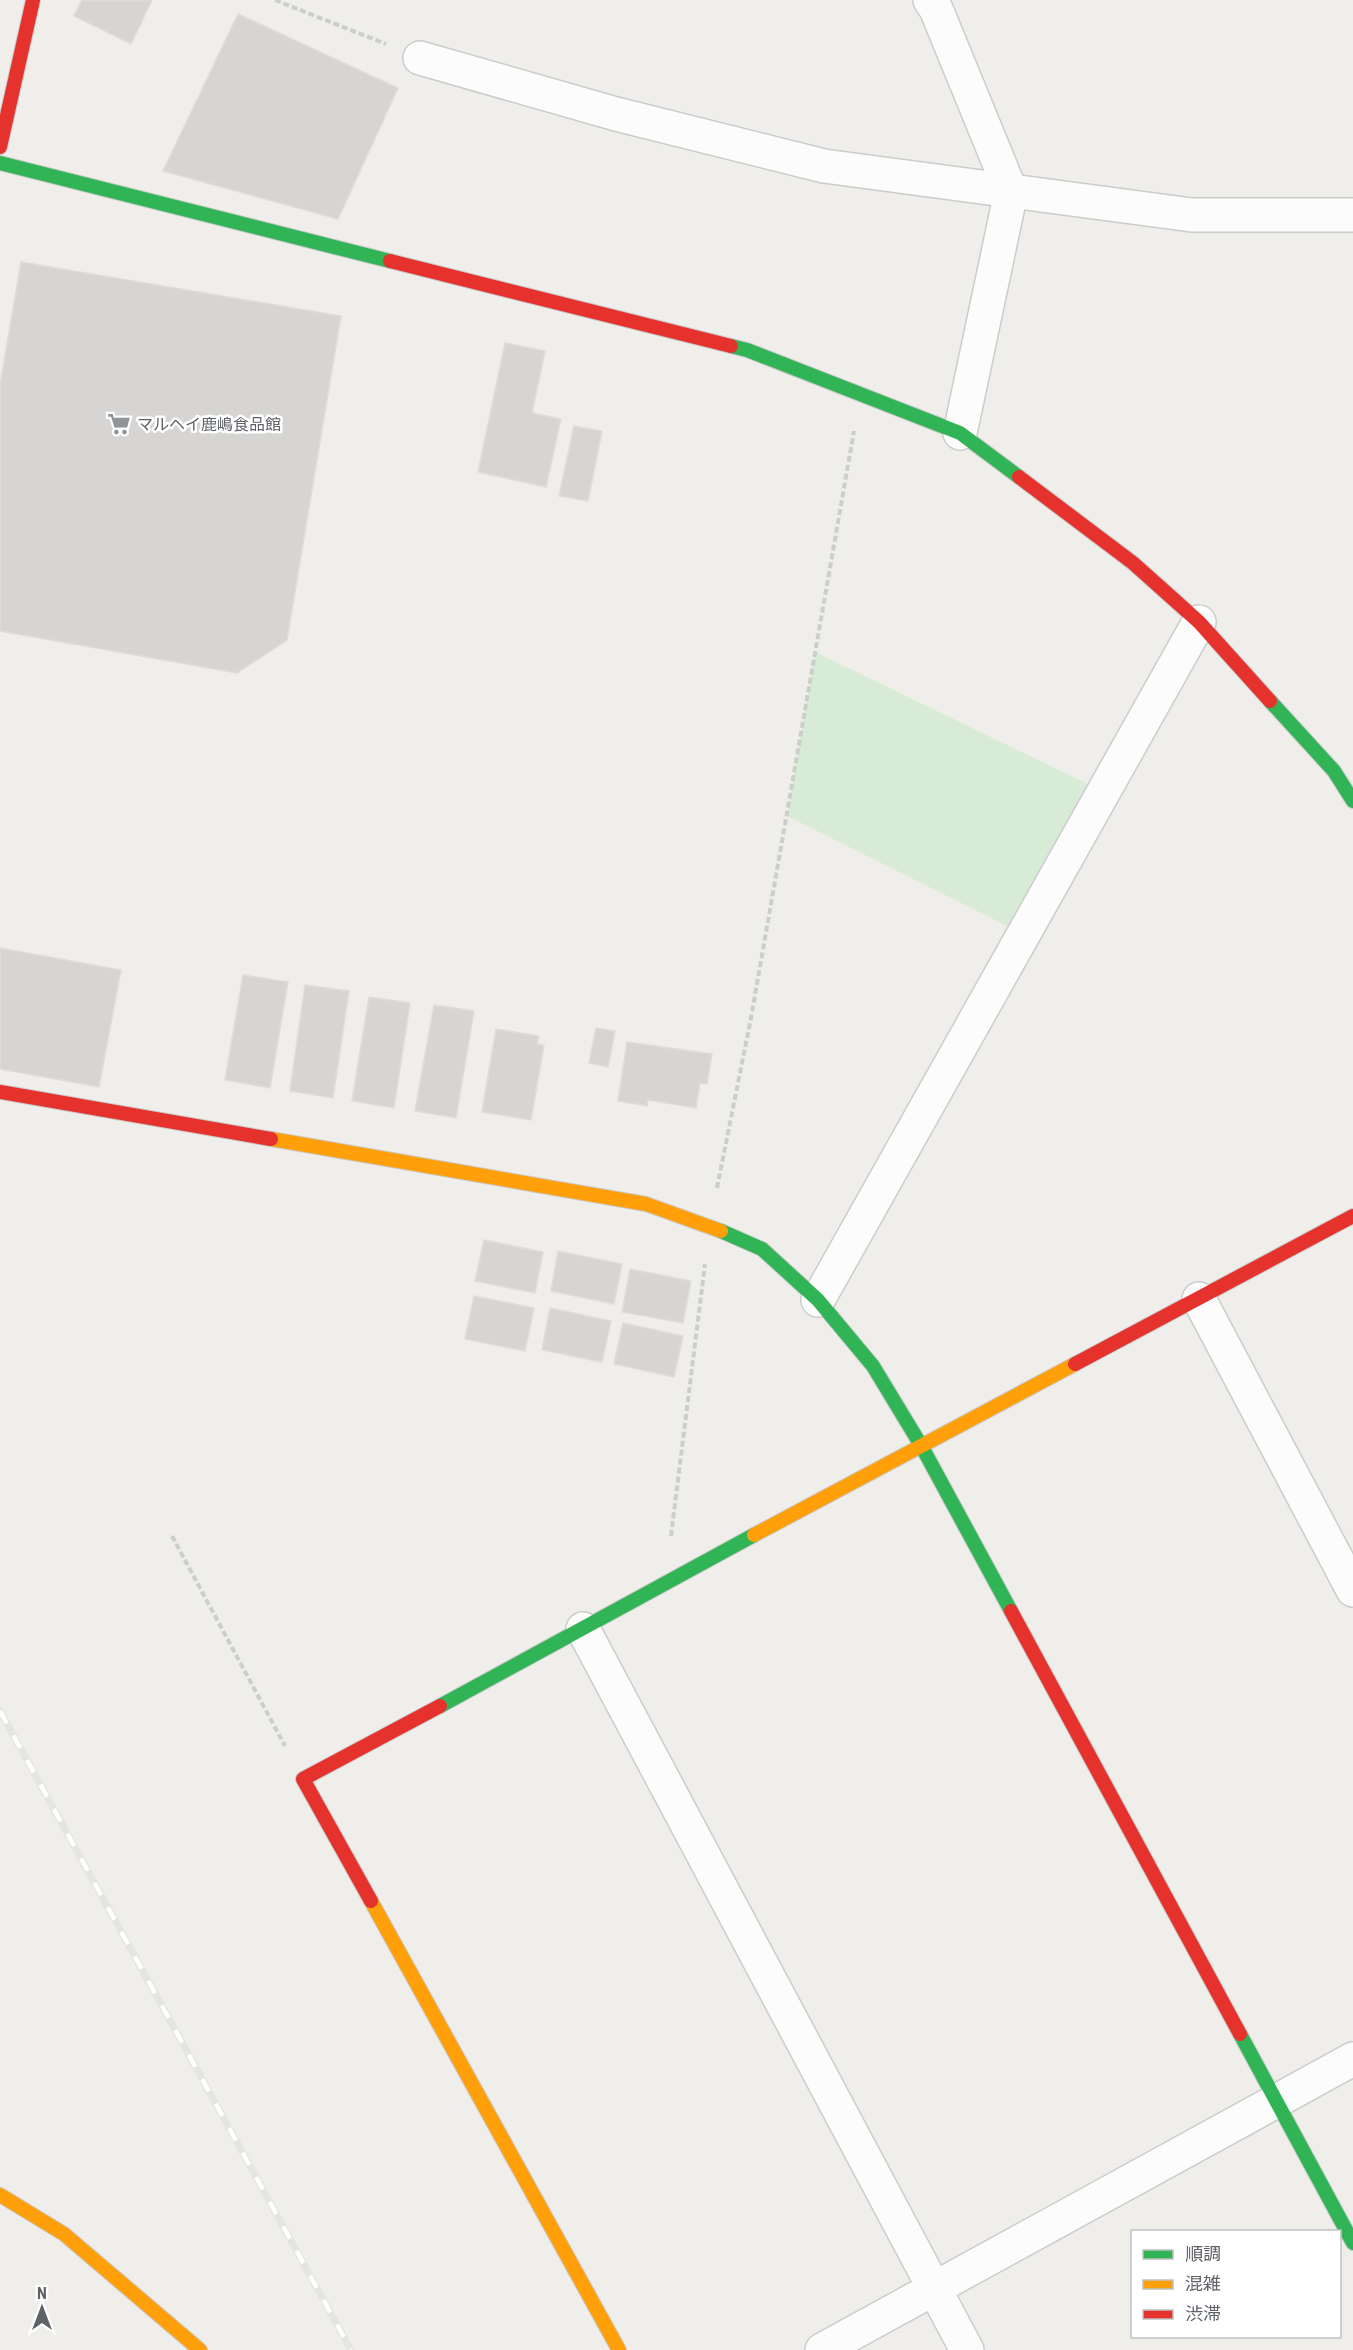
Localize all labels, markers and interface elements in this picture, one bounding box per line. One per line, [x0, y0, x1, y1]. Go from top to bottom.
supermarket icon: マルヘイ鹿嶋食品館 [106, 411, 132, 437]
place label: マルヘイ鹿嶋食品館 [137, 415, 281, 434]
legend [1131, 2230, 1341, 2338]
text: 順調 [1185, 2243, 1221, 2264]
text: 混雑 [1185, 2273, 1221, 2294]
north arrow [12, 2278, 72, 2338]
text: N [37, 2284, 47, 2303]
text: 渋滞 [1185, 2303, 1221, 2324]

